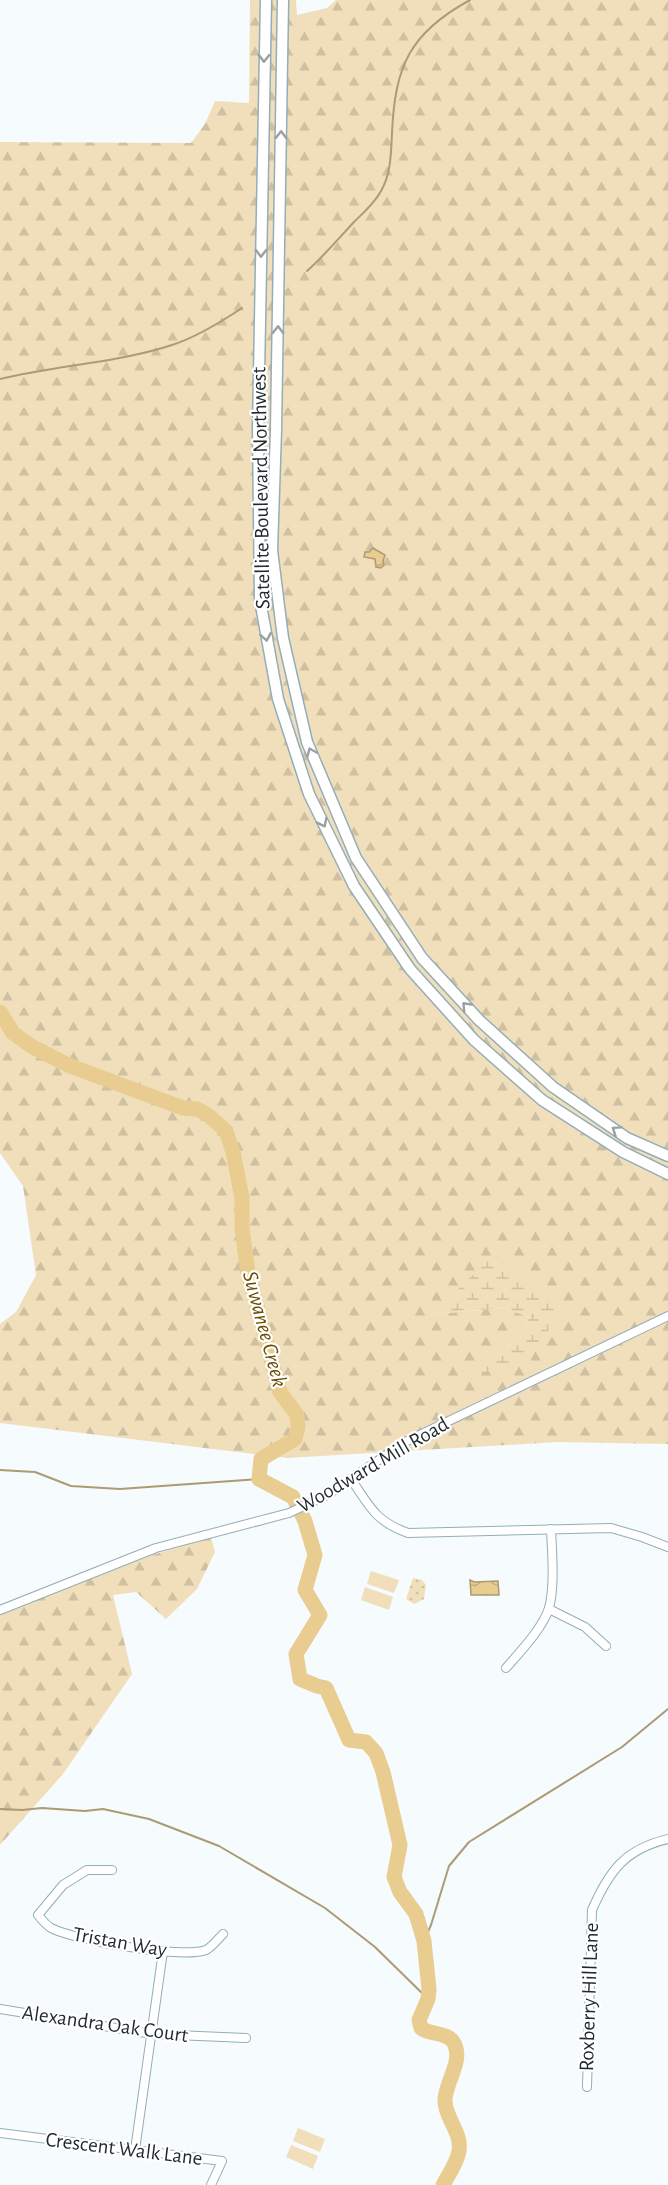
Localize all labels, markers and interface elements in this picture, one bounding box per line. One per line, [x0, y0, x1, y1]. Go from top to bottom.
one-way arrow [258, 54, 271, 63]
one-way arrow [274, 130, 287, 139]
one-way arrow [255, 249, 267, 258]
one-way arrow [271, 325, 284, 334]
street label: Satellite Boulevard Northwest [248, 366, 274, 609]
one-way arrow [259, 631, 272, 641]
one-way arrow [306, 747, 318, 758]
one-way arrow [315, 816, 327, 827]
one-way arrow [462, 1002, 473, 1013]
one-way arrow [611, 1126, 622, 1137]
water label: Suwanee Creek [239, 1269, 291, 1389]
street label: Woodward Mill Road [294, 1413, 452, 1517]
street label: Roxberry Hill Lane [576, 1922, 602, 2072]
street label: Tristan Way [71, 1923, 169, 1961]
street label: Alexandra Oak Court [21, 2002, 190, 2046]
street label: Crescent Walk Lane [44, 2129, 204, 2169]

